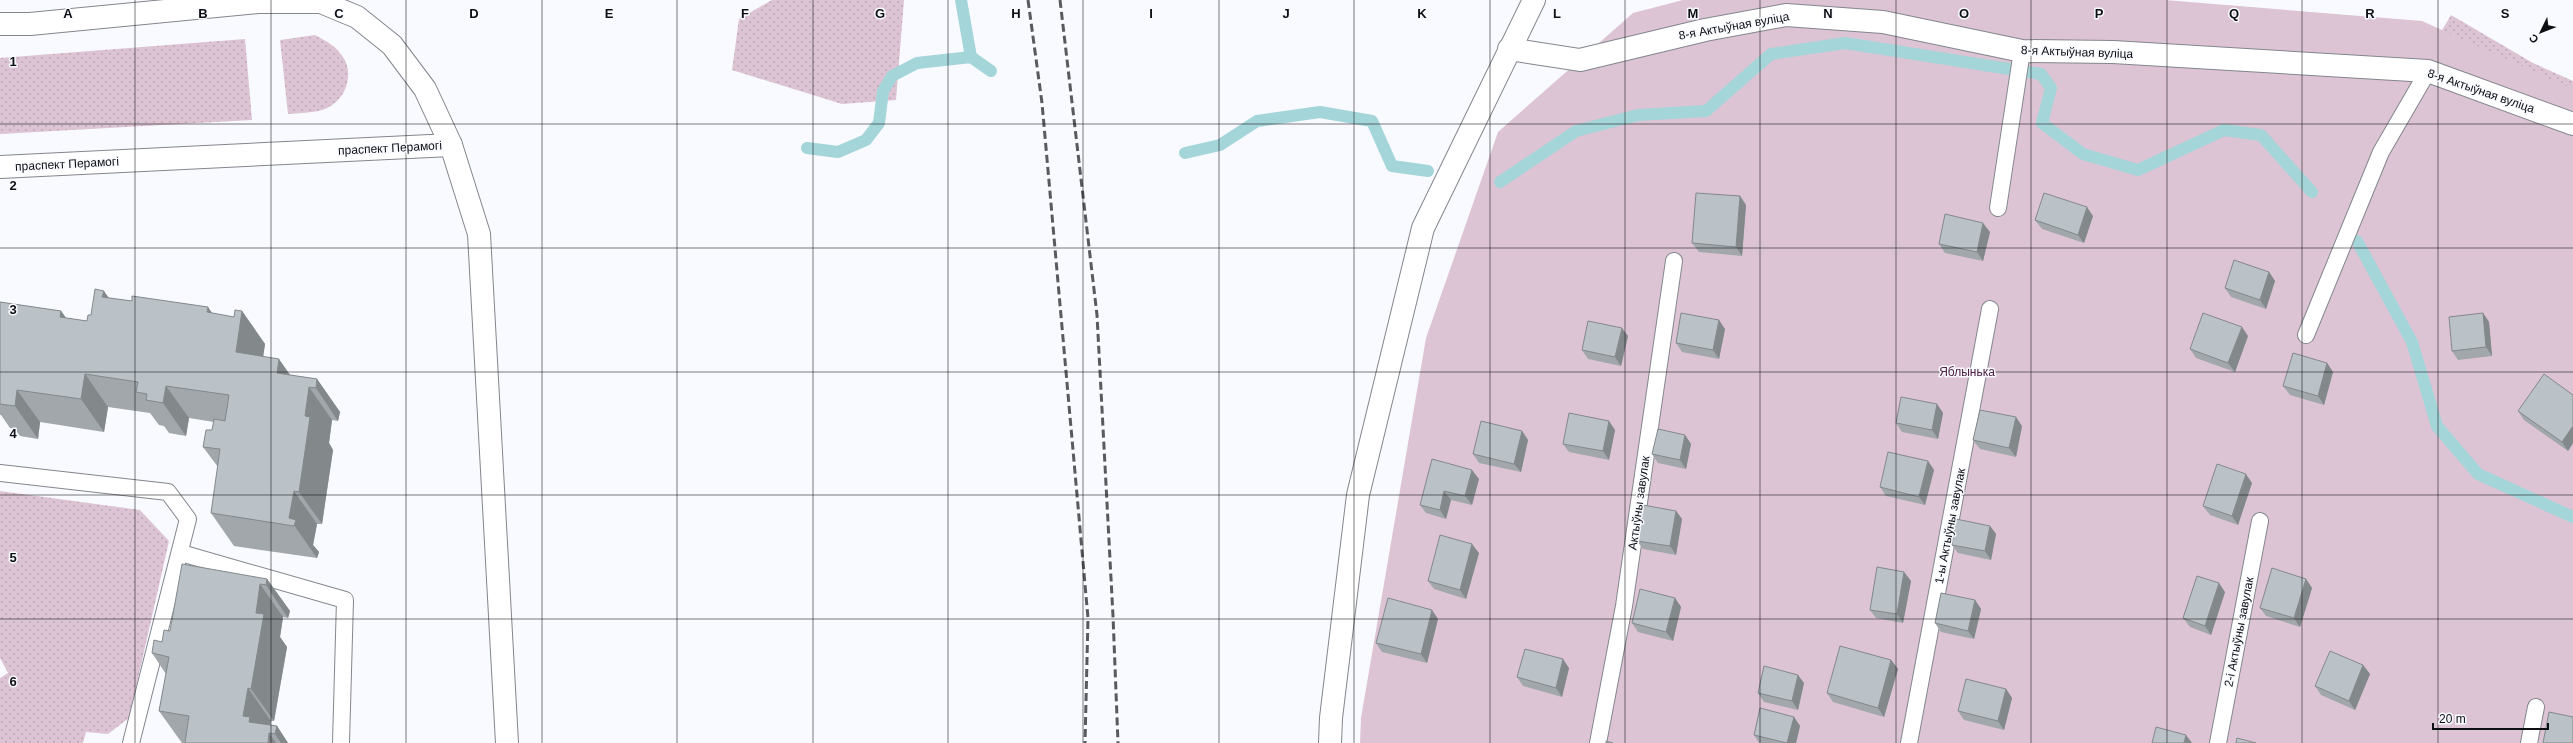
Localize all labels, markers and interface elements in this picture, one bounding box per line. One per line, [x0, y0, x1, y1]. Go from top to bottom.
text: A [63, 6, 73, 21]
text: B [198, 6, 208, 21]
text: C [334, 6, 344, 21]
text: D [469, 6, 479, 21]
text: E [605, 6, 614, 21]
text: F [741, 6, 749, 21]
text: G [875, 6, 885, 21]
text: H [1011, 6, 1021, 21]
text: I [1149, 6, 1153, 21]
text: J [1282, 6, 1290, 21]
text: K [1417, 6, 1427, 21]
text: L [1553, 6, 1561, 21]
text: M [1688, 6, 1698, 21]
text: N [1823, 6, 1833, 21]
text: O [1959, 6, 1969, 21]
text: P [2095, 6, 2104, 21]
text: Q [2229, 6, 2239, 21]
text: R [2365, 6, 2375, 21]
text: S [2501, 6, 2510, 21]
street label: 8-я Актыўная вуліца [1678, 9, 1791, 43]
north arrow [2521, 12, 2561, 52]
text: С [2527, 32, 2541, 46]
street label: 8-я Актыўная вуліца [2021, 43, 2134, 61]
text: 1 [9, 54, 17, 69]
street label: 8-я Актыўная вуліца [2426, 66, 2537, 116]
street label: праспект Перамогі [338, 138, 442, 158]
street label: праспект Перамогі [15, 154, 119, 174]
text: 2 [9, 178, 17, 193]
text: 3 [9, 302, 17, 317]
park label: Яблынька [1939, 365, 1995, 379]
text: 4 [9, 426, 17, 441]
street label: Актыўны завулак [1625, 454, 1653, 551]
street label: 1-ы Актыўны завулак [1932, 466, 1968, 585]
text: 5 [9, 550, 17, 565]
street label: 2-і Актыўны завулак [2221, 575, 2257, 688]
text: 6 [9, 674, 17, 689]
scale bar [2433, 705, 2548, 731]
text: 20 m [2439, 712, 2466, 726]

